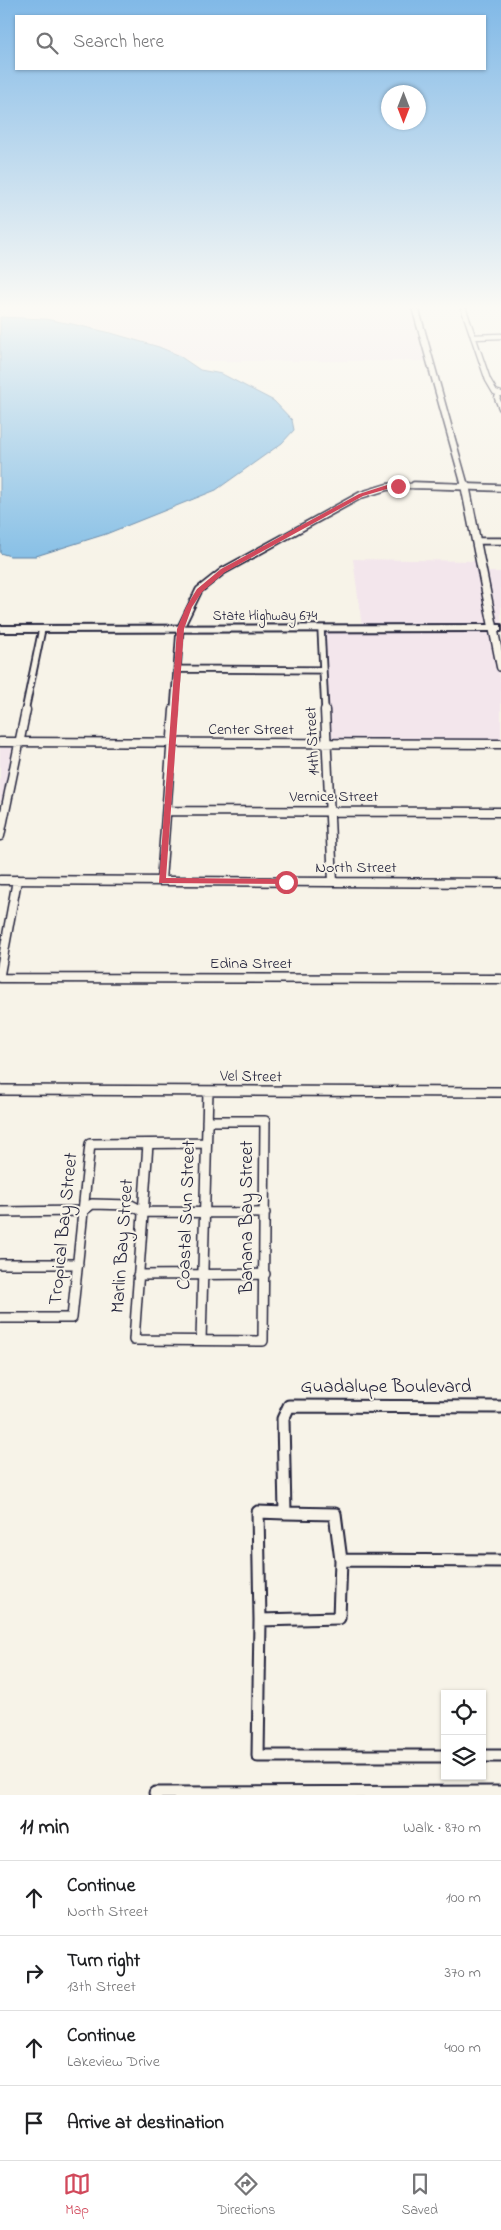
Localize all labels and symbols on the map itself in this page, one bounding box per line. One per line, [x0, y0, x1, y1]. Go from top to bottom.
north arrow [381, 85, 426, 130]
route end [387, 475, 410, 498]
street label: State Highway 674 [213, 606, 317, 628]
street label: 14th Street [299, 705, 327, 776]
street label: Center Street [208, 718, 294, 742]
street label: Vernice Street [288, 785, 379, 809]
street label: North Street [315, 856, 397, 880]
route start [275, 871, 298, 894]
street label: Edina Street [210, 952, 293, 976]
street label: Vel Street [219, 1064, 283, 1090]
street label: Coastal Sun Street [171, 1139, 203, 1290]
street label: Banana Bay Street [234, 1140, 262, 1295]
street label: Tropical Bay Street [43, 1151, 86, 1307]
street label: Marlin Bay Street [105, 1177, 142, 1314]
street label: Guadalupe Boulevard [301, 1374, 472, 1401]

